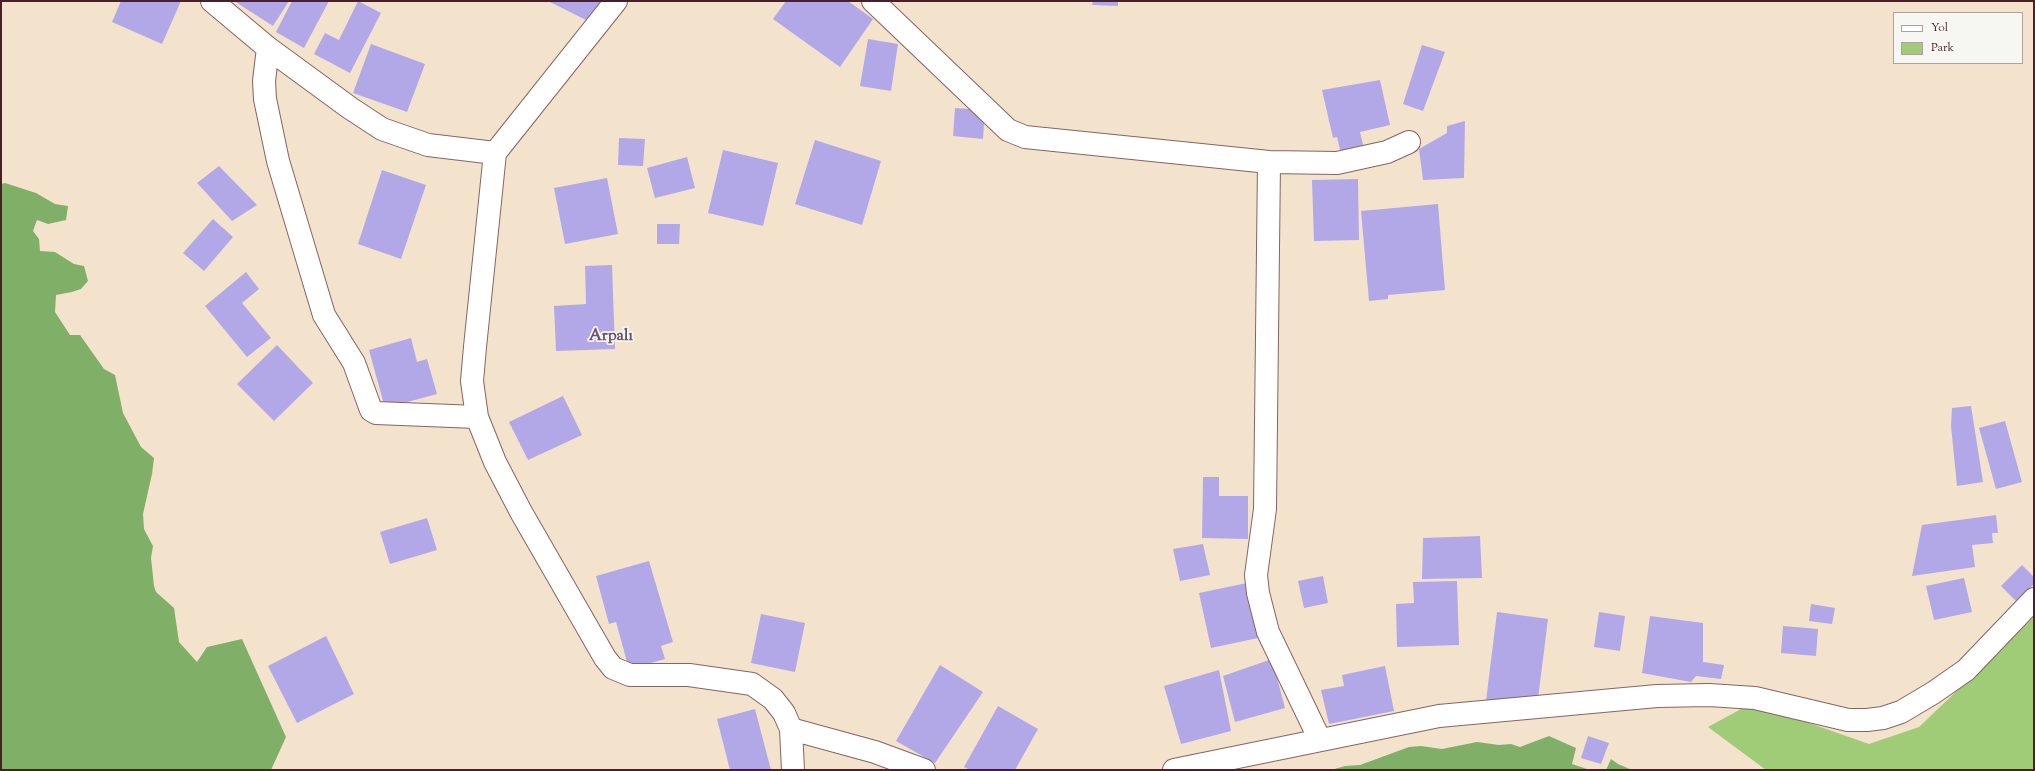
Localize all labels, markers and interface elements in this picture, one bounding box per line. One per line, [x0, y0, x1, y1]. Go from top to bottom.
legend [1893, 12, 2023, 64]
text: Yol [1931, 19, 1948, 37]
text: Park [1931, 39, 1954, 57]
district label: Arpalı [589, 327, 633, 347]

